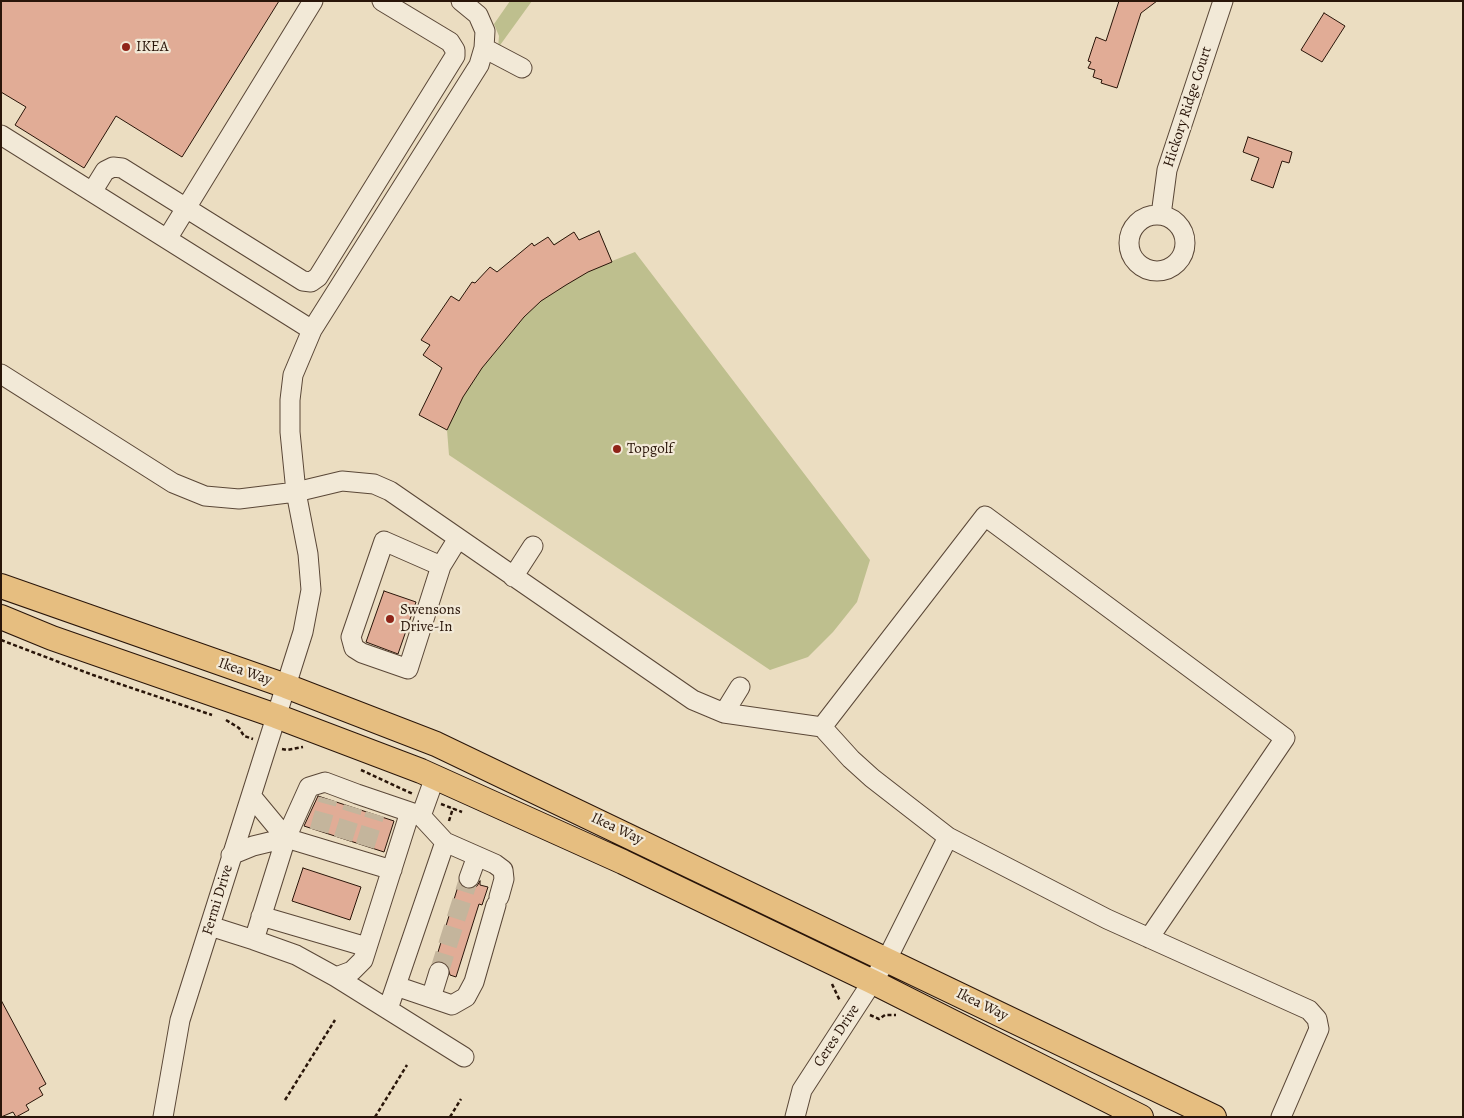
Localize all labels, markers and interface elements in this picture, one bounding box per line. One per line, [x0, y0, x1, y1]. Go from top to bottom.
place label: IKEA [136, 38, 168, 56]
marker: IKEA [120, 41, 132, 53]
street label: Hickory Ridge Court [1160, 44, 1216, 170]
place label: Topgolf [627, 440, 673, 458]
marker: Topgolf [611, 443, 623, 455]
place label: Swensons Drive-In [400, 601, 461, 636]
marker: Swensons Drive-In [384, 613, 396, 625]
street label: Ikea Way [216, 654, 274, 690]
street label: Ikea Way [588, 809, 646, 849]
street label: Fermi Drive [199, 863, 237, 937]
street label: Ikea Way [953, 985, 1011, 1025]
street label: Ceres Drive [810, 1001, 864, 1071]

